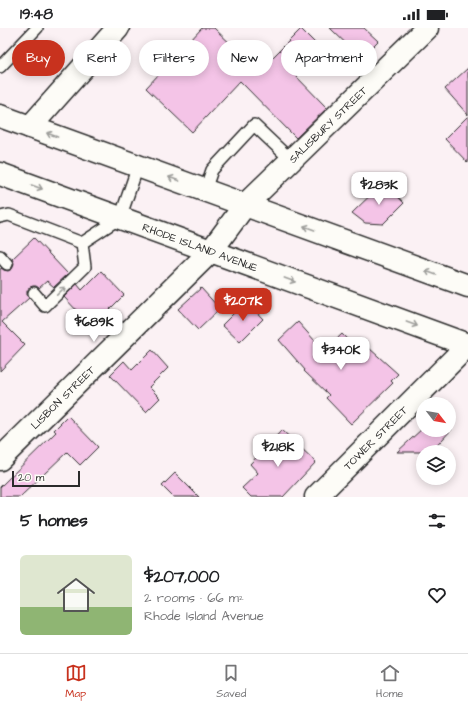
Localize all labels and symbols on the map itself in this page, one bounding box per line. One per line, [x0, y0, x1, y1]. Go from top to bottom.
street label: SALISBURY STREET [286, 83, 371, 167]
one-way arrow [46, 130, 58, 138]
pin: $283K [351, 172, 407, 206]
one-way arrow [168, 175, 180, 183]
one-way arrow [30, 184, 42, 192]
street label: RHODE ISLAND AVENUE [140, 220, 260, 276]
one-way arrow [304, 224, 316, 232]
one-way arrow [426, 268, 438, 276]
one-way arrow [284, 277, 296, 285]
one-way arrow [56, 286, 66, 296]
pin: $207K [215, 288, 271, 322]
pin: $689K [66, 309, 122, 343]
one-way arrow [406, 321, 418, 329]
pin: $340K [313, 337, 369, 371]
street label: LISBON STREET [28, 362, 98, 433]
north arrow [416, 397, 456, 437]
street label: TOWER STREET [340, 402, 411, 473]
pin: $218K [250, 434, 306, 468]
scale bar [12, 469, 80, 488]

